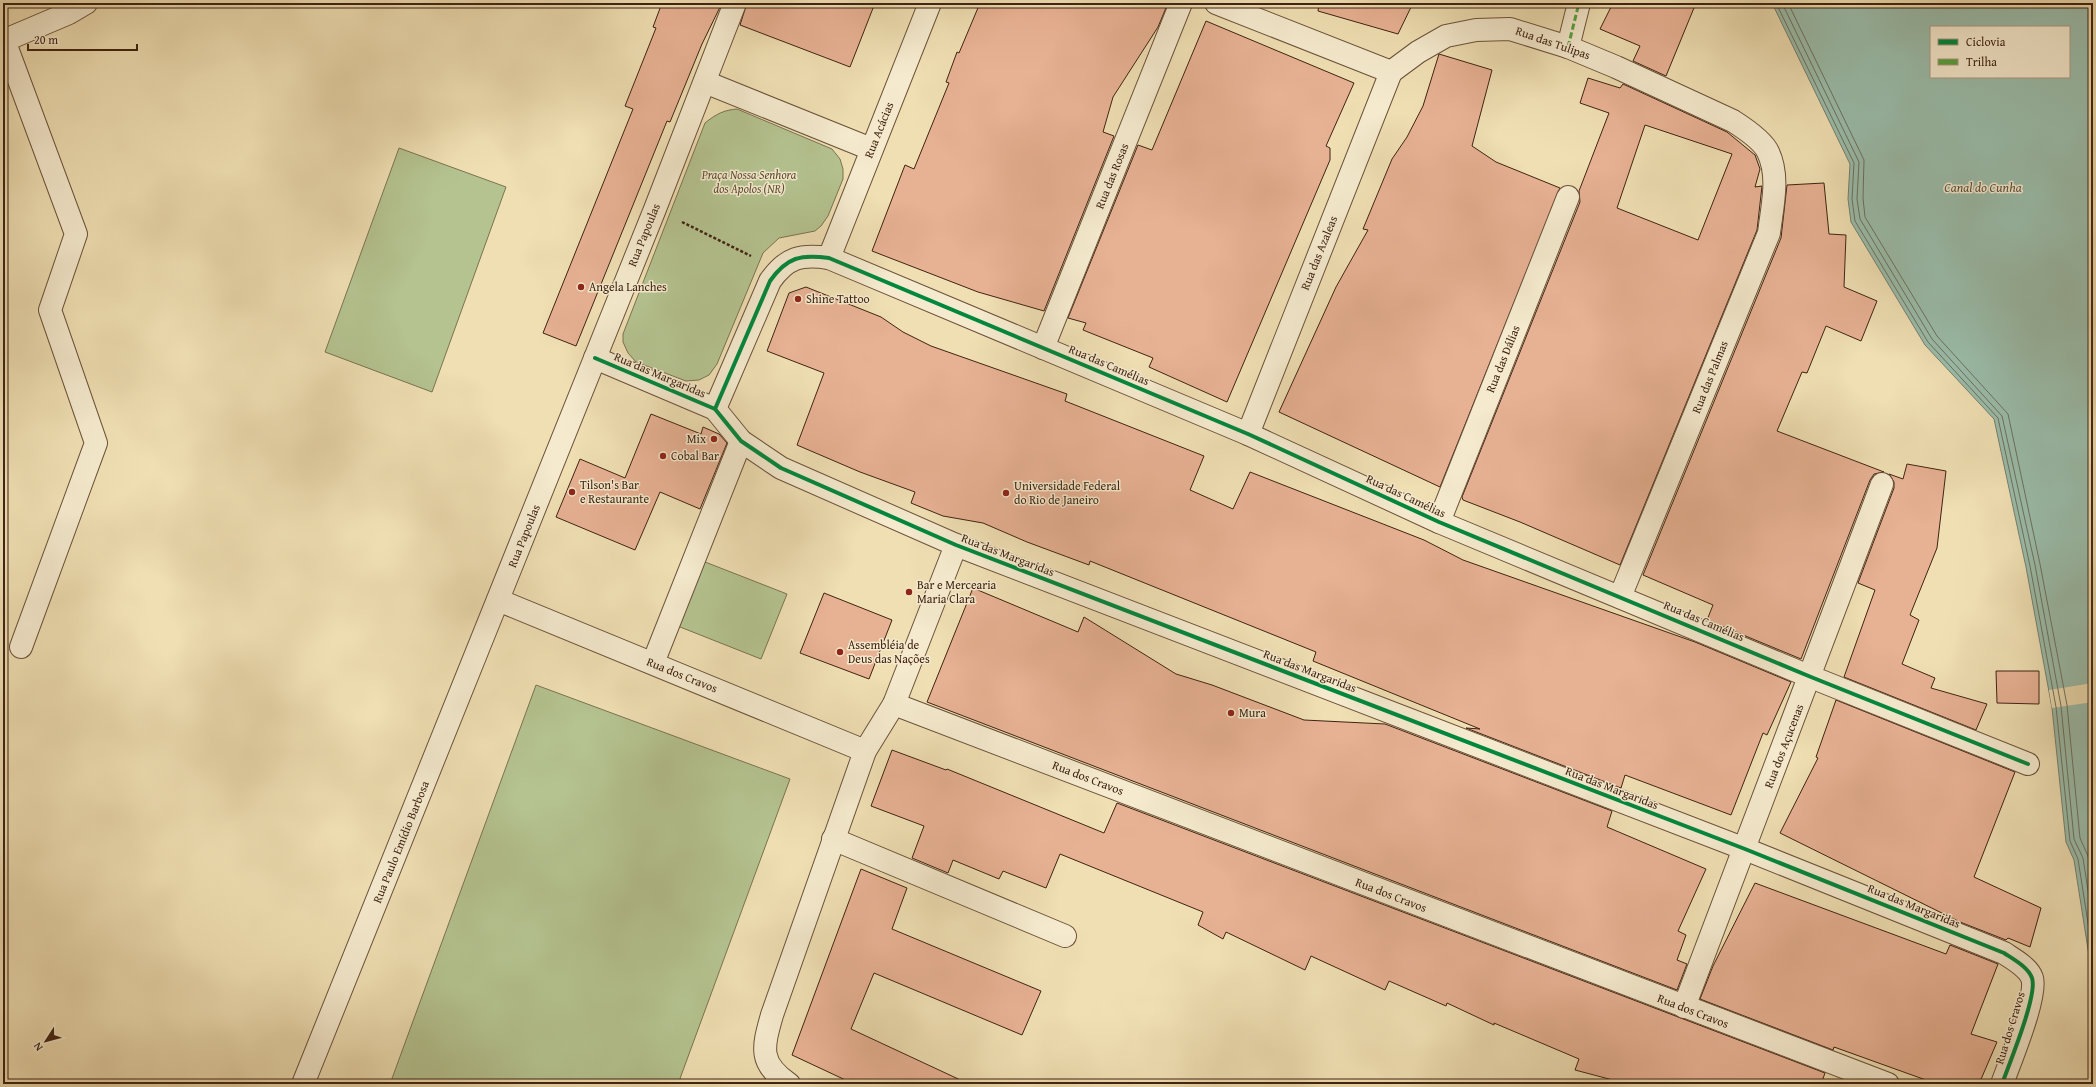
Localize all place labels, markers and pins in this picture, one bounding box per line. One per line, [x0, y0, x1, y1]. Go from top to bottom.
place label: Angela Lanches [589, 278, 667, 295]
marker: Angela Lanches [576, 282, 586, 292]
place label: Shine Tattoo [806, 290, 870, 307]
marker: Shine Tattoo [793, 294, 803, 304]
place label: Mix [687, 430, 707, 447]
marker: Mix [709, 434, 719, 444]
place label: Cobal Bar [671, 447, 719, 464]
marker: Cobal Bar [658, 451, 668, 461]
place label: Tilson's Bar e Restaurante [580, 476, 649, 507]
place label: Universidade Federal do Rio de Janeiro [1014, 477, 1121, 508]
marker: Tilson's Bar e Restaurante [567, 487, 577, 497]
marker: Universidade Federal do Rio de Janeiro [1001, 488, 1011, 498]
place label: Bar e Mercearia Maria Clara [917, 576, 997, 607]
marker: Bar e Mercearia Maria Clara [904, 587, 914, 597]
place label: Assembléia de Deus das Nações [848, 636, 930, 667]
marker: Assembléia de Deus das Nações [835, 647, 845, 657]
place label: Mura [1239, 704, 1266, 721]
marker: Mura [1226, 708, 1236, 718]

